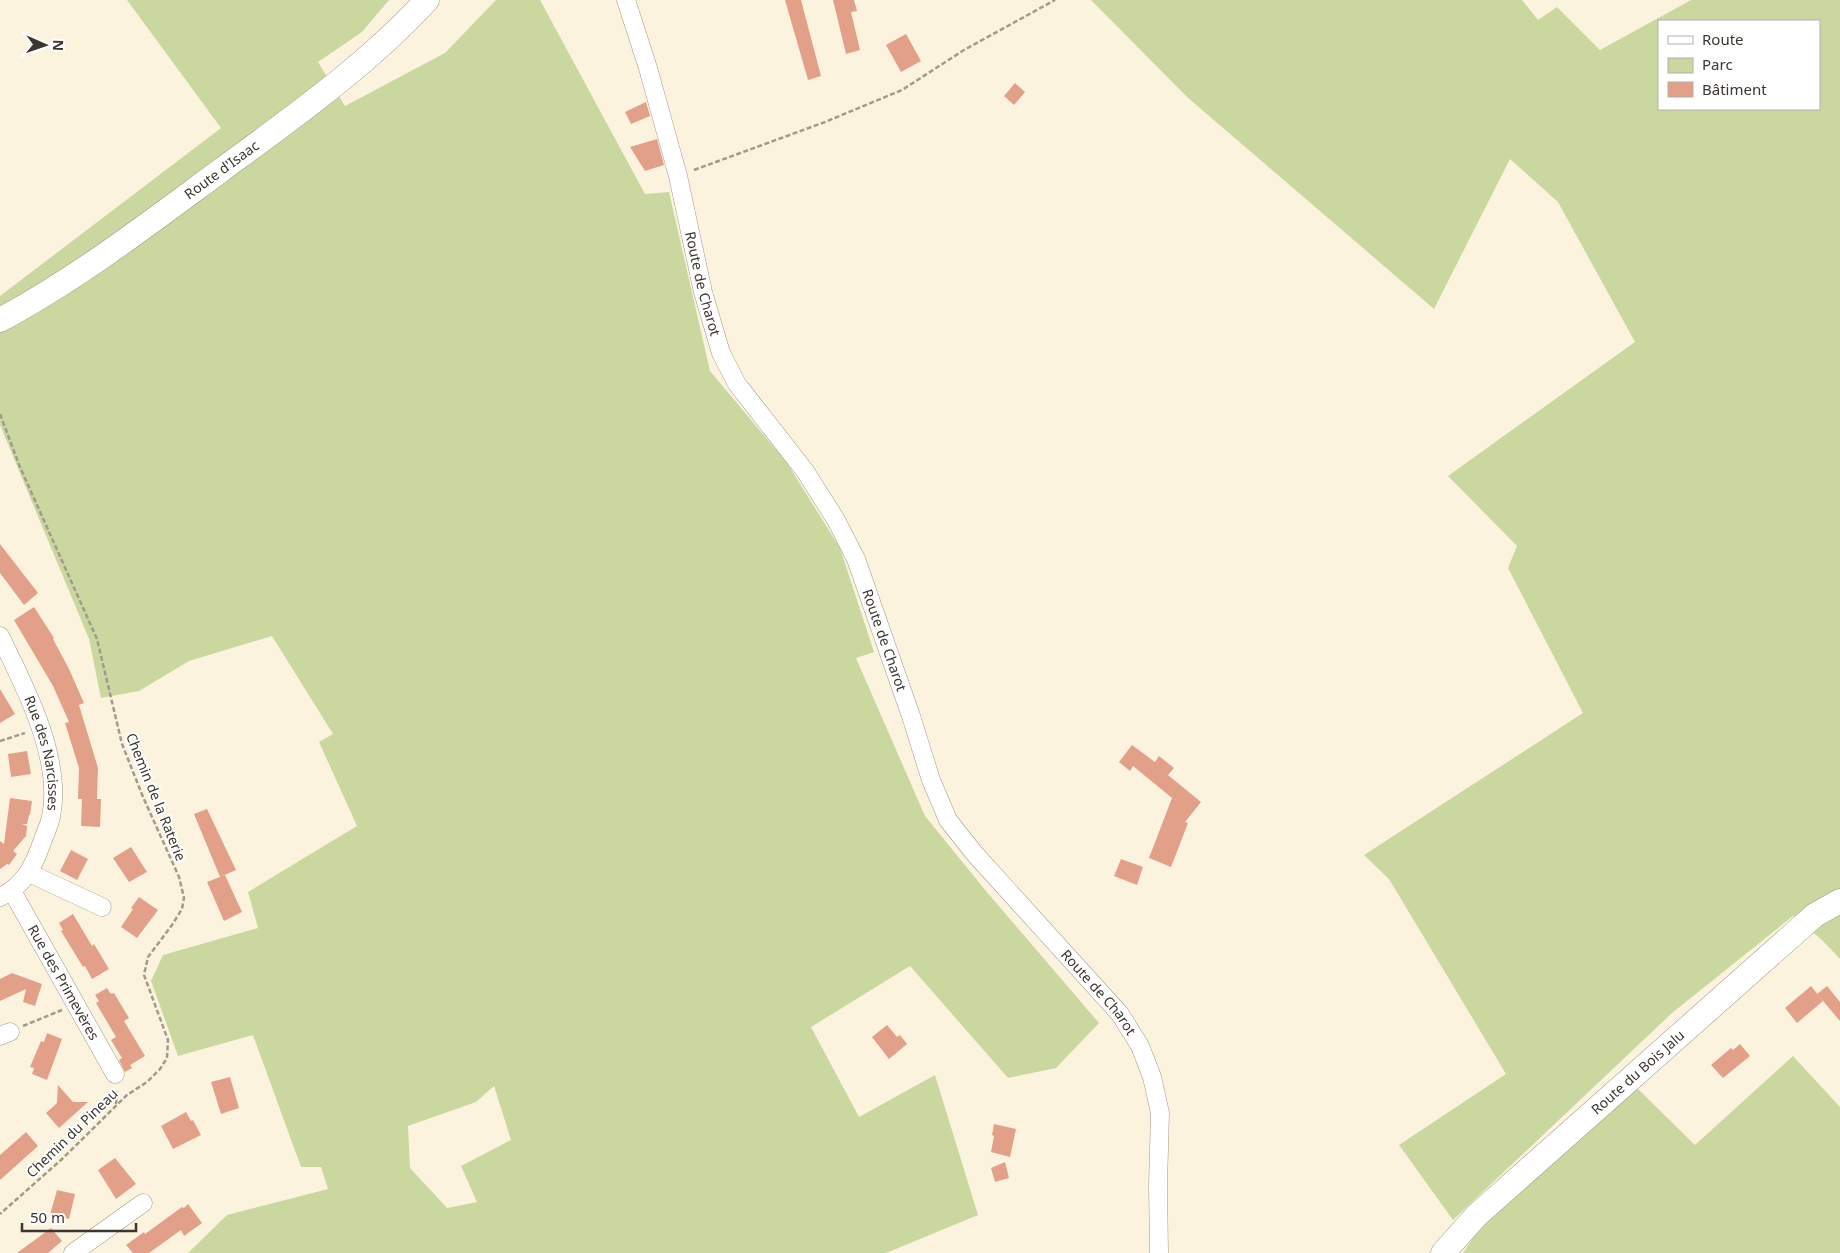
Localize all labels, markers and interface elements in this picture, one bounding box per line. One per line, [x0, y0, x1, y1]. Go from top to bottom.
north arrow [20, 20, 70, 70]
legend [1658, 20, 1820, 110]
text: Route [1702, 29, 1744, 49]
text: N [49, 39, 68, 51]
text: Parc [1702, 54, 1733, 74]
text: Bâtiment [1702, 79, 1767, 99]
street label: Route d'Isaac [180, 135, 263, 203]
street label: Route de Charot [681, 230, 725, 338]
street label: Route de Charot [858, 586, 912, 694]
street label: Rue des Narcisses [20, 693, 63, 812]
street label: Chemin de la Raterie [122, 730, 191, 864]
street label: Rue des Primevères [24, 921, 104, 1044]
street label: Route de Charot [1057, 945, 1141, 1039]
street label: Route du Bois Jalu [1587, 1025, 1688, 1118]
street label: Chemin du Pineau [22, 1084, 122, 1181]
scale bar [22, 1200, 136, 1232]
text: 50 m [30, 1207, 65, 1227]

